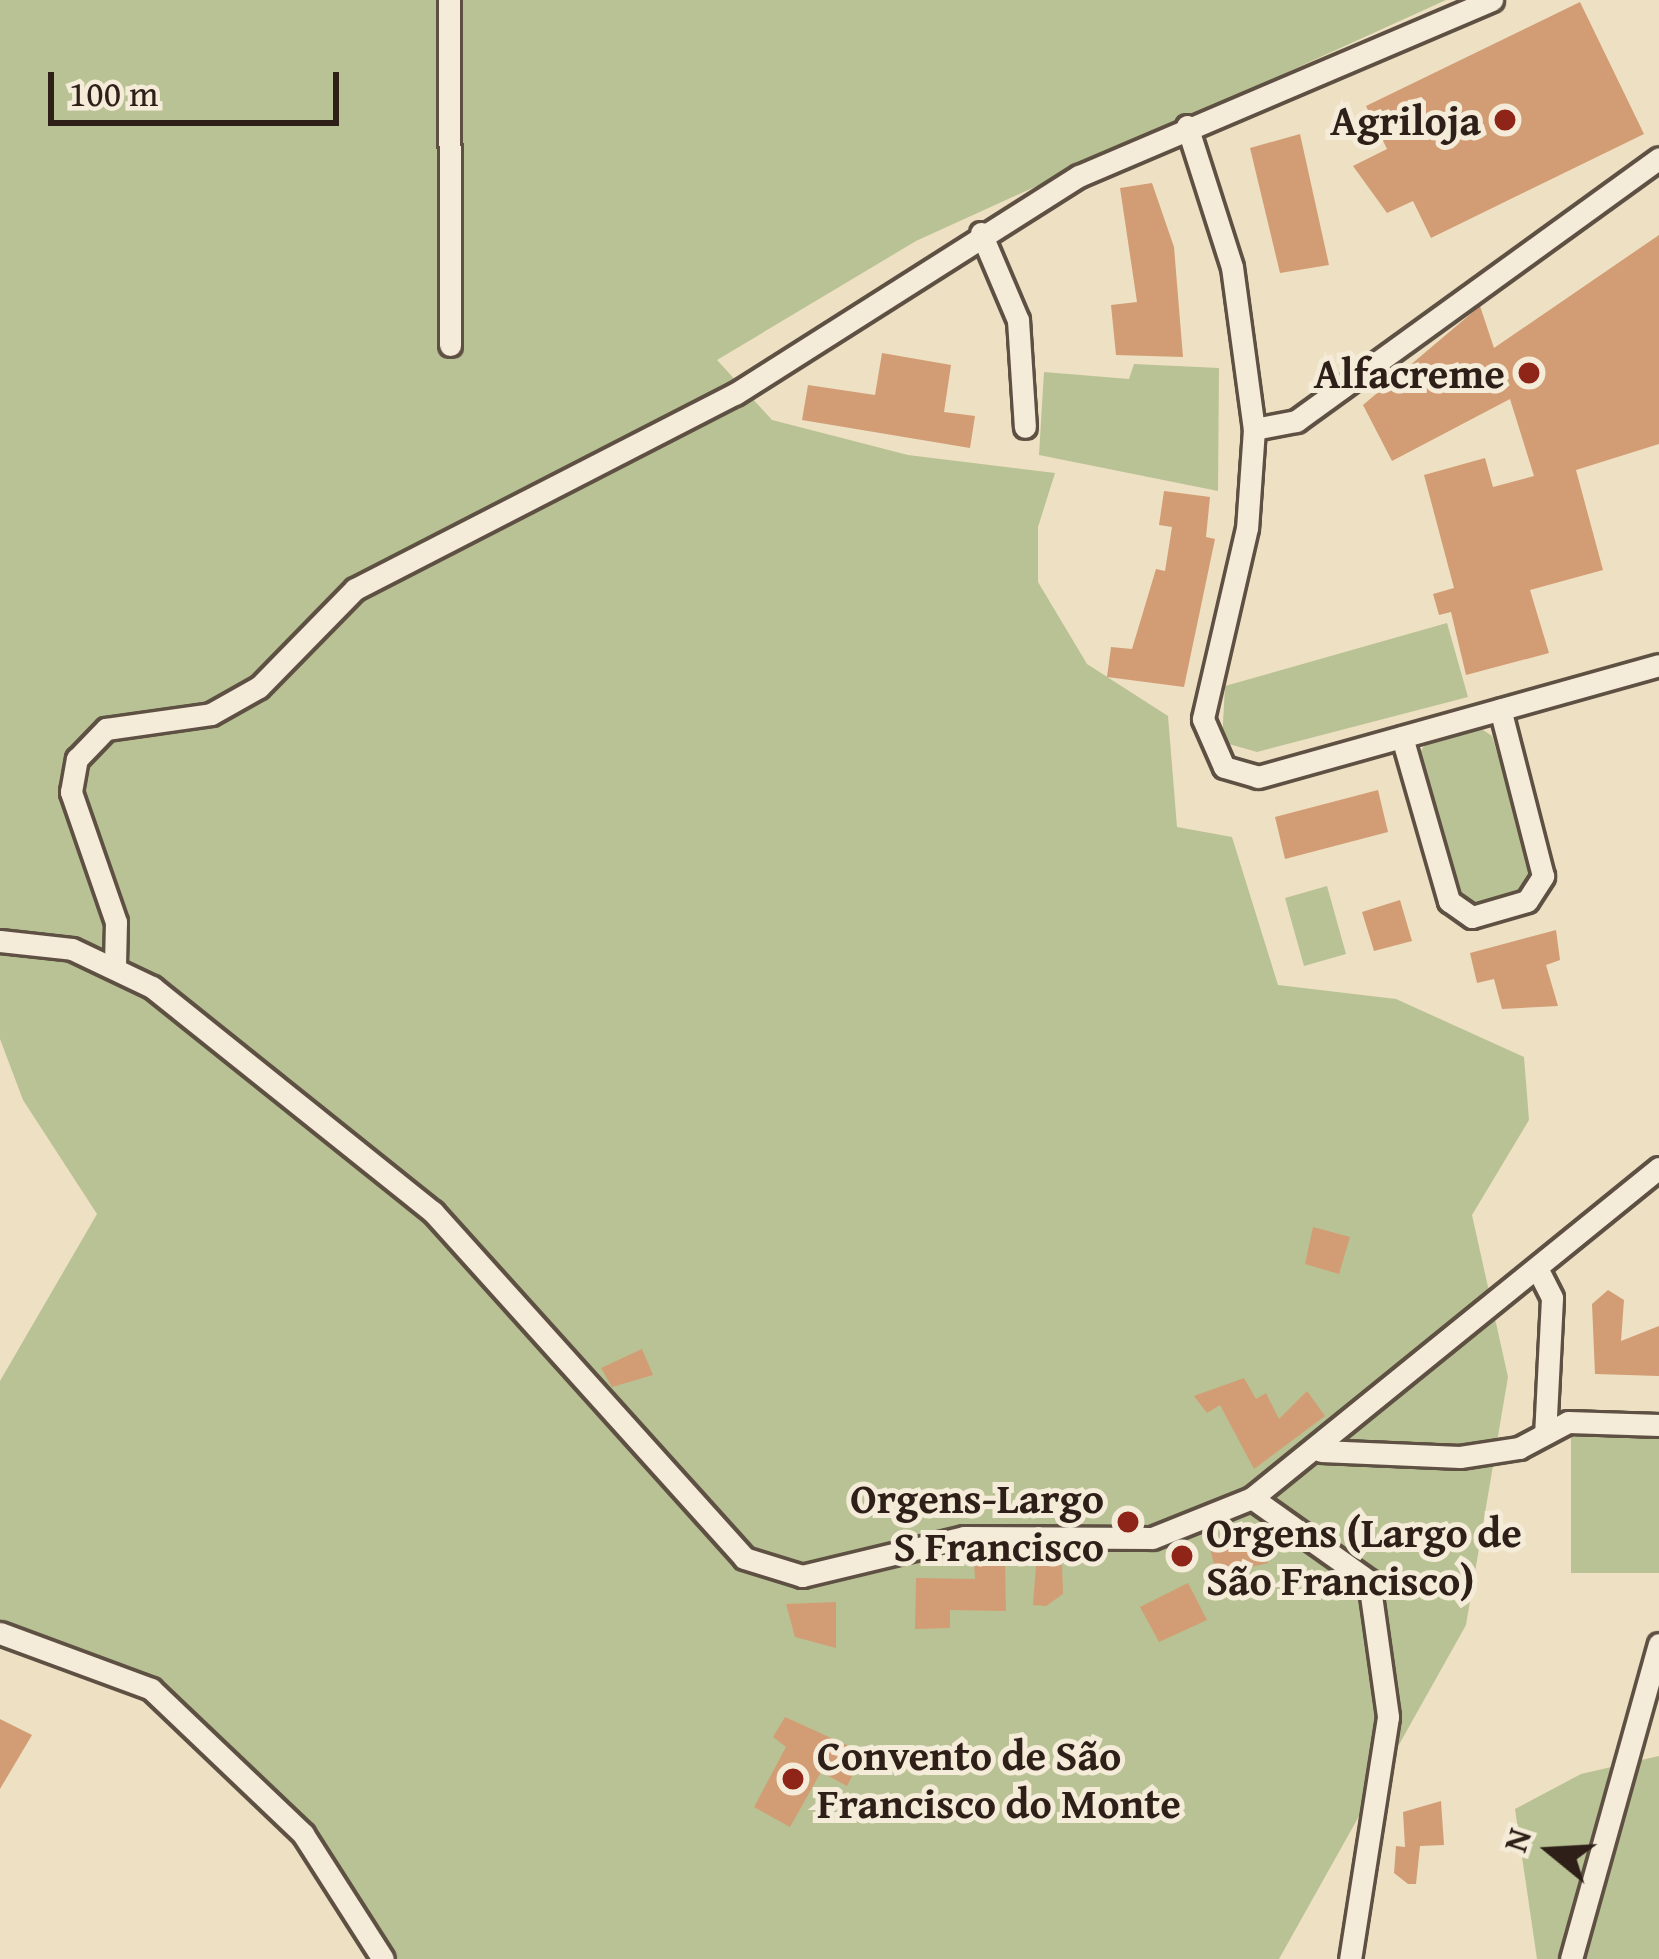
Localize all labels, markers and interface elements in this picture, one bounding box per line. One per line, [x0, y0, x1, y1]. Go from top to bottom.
scale bar [54, 48, 345, 122]
text: 100 m [69, 66, 158, 119]
place label: Agriloja [1330, 95, 1481, 145]
marker: Agriloja [1492, 107, 1518, 133]
place label: Alfacreme [1314, 348, 1505, 398]
marker: Alfacreme [1516, 360, 1542, 386]
place label: Orgens-Largo S Francisco [850, 1473, 1104, 1571]
place label: Orgens (Largo de São Francisco) [1206, 1507, 1522, 1606]
marker: Orgens-Largo S Francisco [1115, 1509, 1141, 1535]
marker: Orgens (Largo de São Francisco) [1169, 1543, 1195, 1569]
place label: Convento de São Francisco do Monte [817, 1730, 1181, 1828]
marker: Convento de São Francisco do Monte [780, 1766, 806, 1792]
north arrow [1491, 1791, 1611, 1911]
text: N [1491, 1822, 1543, 1858]

